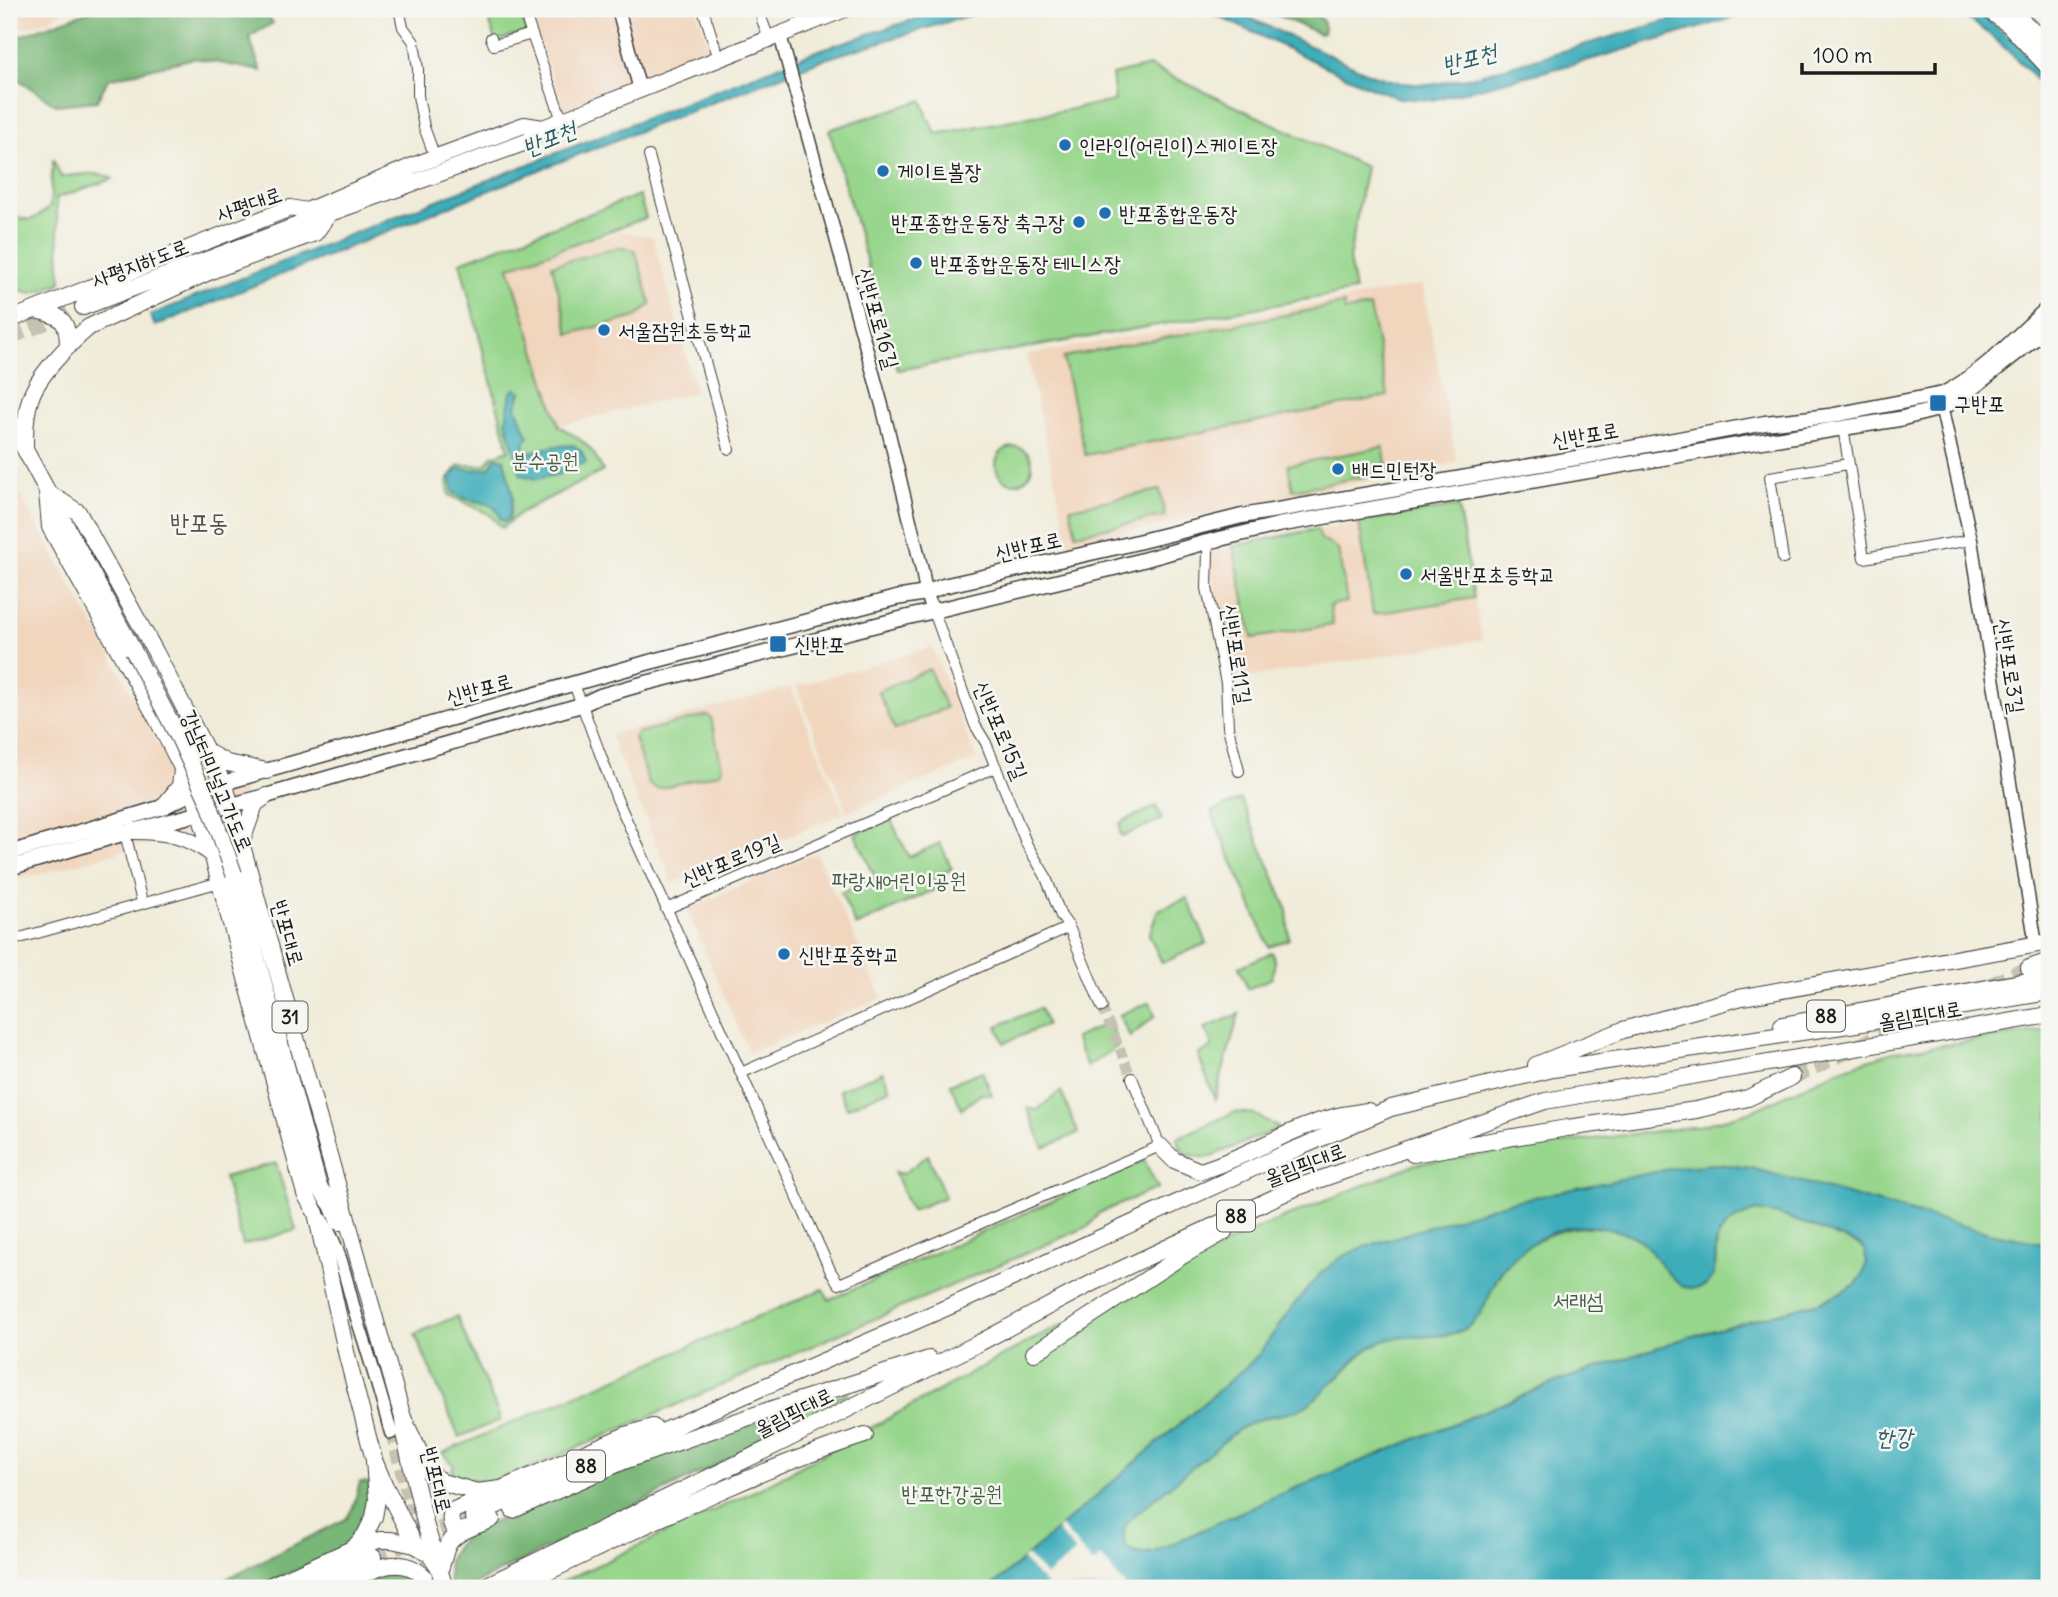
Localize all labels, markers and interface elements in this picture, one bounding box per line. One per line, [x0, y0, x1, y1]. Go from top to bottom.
scale bar [1802, 32, 1936, 76]
water label: 반포천 [1438, 36, 1502, 79]
text: 100 m [1813, 42, 1872, 69]
water label: 반포천 [518, 113, 582, 162]
place label: 인라인(어린이)스케이트장 [1079, 132, 1278, 159]
marker: 인라인(어린이)스케이트장 [1057, 137, 1073, 153]
place label: 게이트볼장 [897, 158, 982, 185]
marker: 게이트볼장 [875, 163, 891, 179]
street label: 사평대로 [213, 180, 285, 228]
place label: 반포종합운동장 [1119, 200, 1237, 227]
marker: 반포종합운동장 [1097, 205, 1113, 221]
place label: 반포종합운동장 축구장 [891, 209, 1065, 236]
marker: 반포종합운동장 축구장 [1071, 214, 1087, 230]
street label: 사평지하도로 [88, 232, 192, 294]
place label: 반포종합운동장 테니스장 [930, 250, 1121, 277]
marker: 반포종합운동장 테니스장 [908, 255, 924, 271]
street label: 신반포로16길 [851, 264, 905, 372]
place label: 서울잠원초등학교 [618, 317, 753, 344]
marker: 서울잠원초등학교 [596, 322, 612, 338]
place label: 구반포 [1954, 390, 2005, 417]
marker: 구반포 [1928, 393, 1948, 413]
street label: 신반포로 [1549, 416, 1621, 454]
park label: 분수공원 [511, 447, 579, 474]
place label: 배드민턴장 [1352, 456, 1437, 483]
marker: 배드민턴장 [1330, 461, 1346, 477]
district label: 반포동 [170, 507, 228, 537]
street label: 신반포로 [992, 525, 1064, 567]
place label: 서울반포초등학교 [1420, 561, 1555, 588]
marker: 서울반포초등학교 [1398, 566, 1414, 582]
street label: 신반포로11길 [1216, 602, 1258, 706]
street label: 신반포로3길 [1989, 616, 2031, 716]
place label: 신반포 [794, 631, 845, 658]
marker: 신반포 [768, 634, 788, 654]
street label: 신반포로 [443, 667, 515, 711]
street label: 신반포로15길 [968, 676, 1034, 784]
street label: 강남터미널고가도로 [175, 706, 259, 856]
street label: 신반포로19길 [677, 827, 785, 893]
park label: 파랑새어린이공원 [831, 867, 967, 894]
street label: 반포대로 [266, 897, 310, 969]
place label: 신반포중학교 [798, 941, 899, 968]
marker: 신반포중학교 [776, 946, 792, 962]
street label: 올림픽대로 [1876, 994, 1964, 1036]
road number: 88 [1807, 1000, 1845, 1032]
road number: 31 [272, 1001, 308, 1032]
street label: 올림픽대로 [1261, 1136, 1349, 1192]
road number: 88 [1217, 1200, 1255, 1232]
park label: 서래섬 [1553, 1287, 1603, 1314]
street label: 올림픽대로 [750, 1381, 838, 1443]
water label: 한강 [1875, 1422, 1915, 1451]
street label: 반포대로 [416, 1444, 458, 1516]
road number: 88 [567, 1450, 605, 1482]
park label: 반포한강공원 [901, 1480, 1003, 1507]

